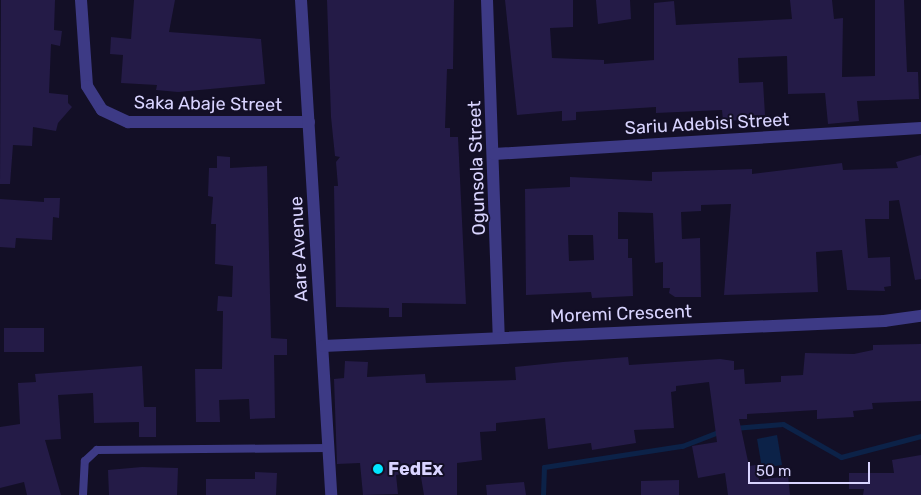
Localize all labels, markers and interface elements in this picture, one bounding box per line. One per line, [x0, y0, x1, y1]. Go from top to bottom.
street label: Saka Abaje Street [134, 92, 282, 116]
street label: Ogunsola Street [464, 100, 490, 236]
street label: Sariu Adebisi Street [624, 109, 790, 139]
street label: Aare Avenue [285, 195, 313, 303]
street label: Moremi Crescent [550, 301, 692, 327]
scale bar [751, 452, 874, 484]
place label: FedEx [388, 458, 443, 480]
text: 50 m [756, 462, 791, 480]
marker: FedEx [372, 463, 384, 475]

